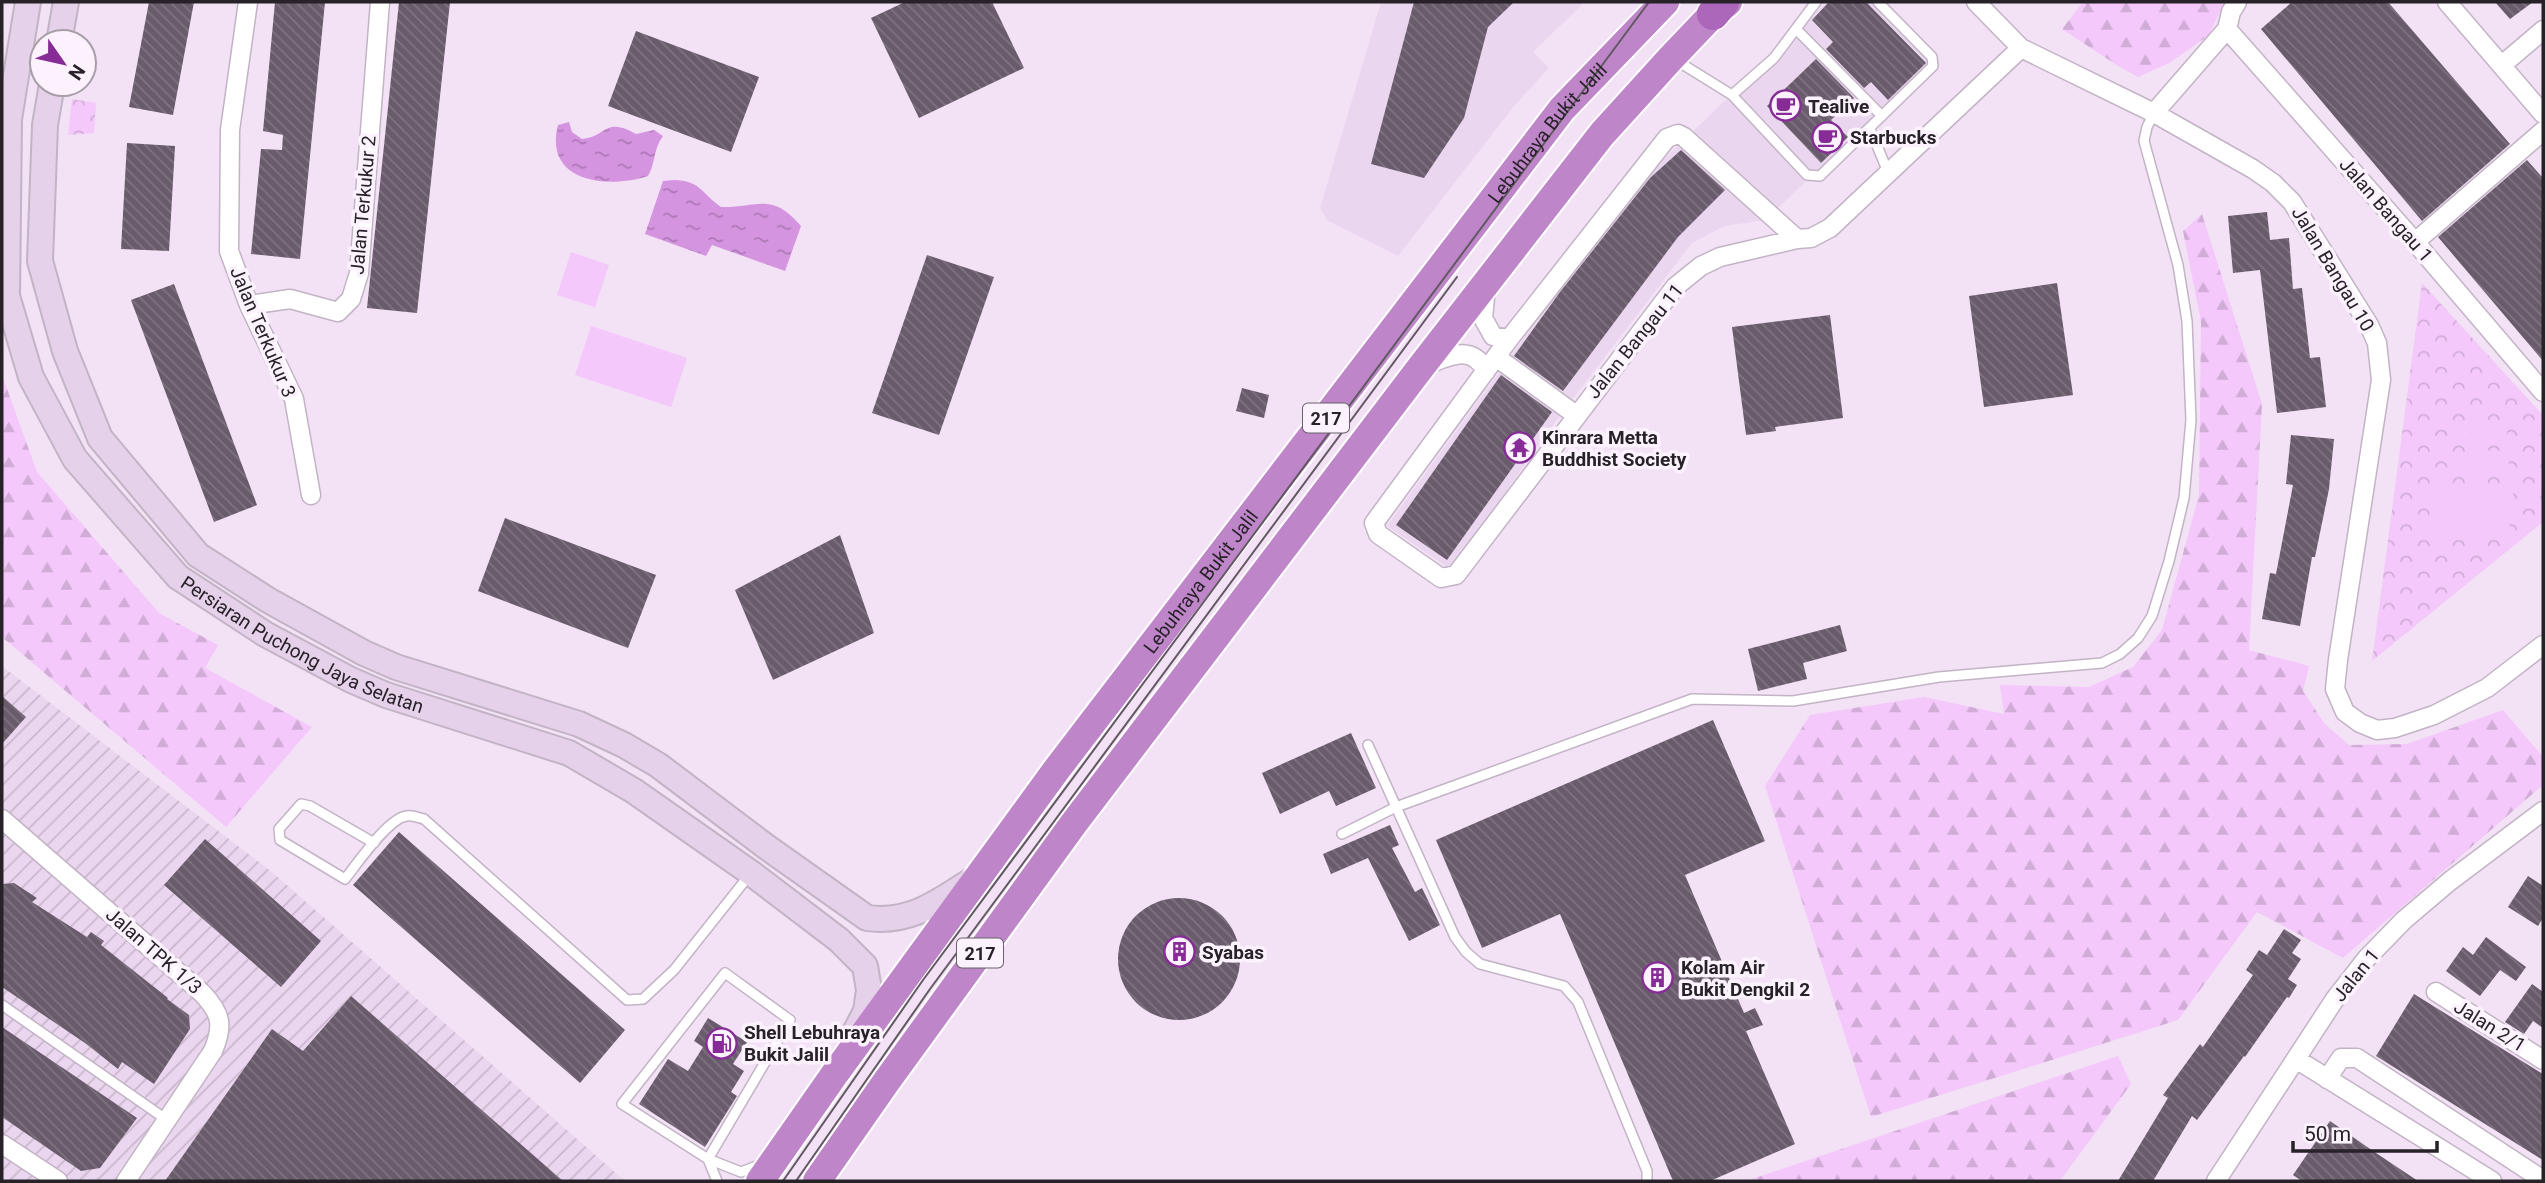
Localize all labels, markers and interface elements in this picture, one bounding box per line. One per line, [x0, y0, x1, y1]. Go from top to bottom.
north arrow [28, 28, 98, 98]
street label: Lebuhraya Bukit Jalil [1483, 58, 1611, 207]
text: N [63, 60, 90, 84]
cafe icon: Tealive [1768, 89, 1802, 123]
place label: Tealive [1808, 95, 1869, 118]
cafe icon: Starbucks [1810, 120, 1844, 154]
place label: Starbucks [1850, 126, 1937, 149]
street label: Jalan Terkukur 2 [345, 134, 381, 276]
street label: Jalan Bangau 1 [2335, 153, 2437, 267]
street label: Jalan Bangau 10 [2287, 203, 2379, 335]
street label: Jalan Terkukur 3 [225, 263, 301, 401]
street label: Jalan Bangau 11 [1582, 279, 1688, 403]
road number: 217 [1303, 404, 1349, 432]
place label: Kinrara Metta Buddhist Society [1542, 426, 1687, 471]
temple icon: Kinrara Metta Buddhist Society [1502, 431, 1536, 465]
street label: Lebuhraya Bukit Jalil [1138, 505, 1263, 658]
street label: Persiaran Puchong Jaya Selatan [177, 571, 427, 718]
street label: Jalan TPK 1/3 [101, 903, 207, 999]
building icon: Syabas [1162, 935, 1196, 969]
road number: 217 [957, 938, 1003, 968]
place label: Syabas [1202, 941, 1264, 964]
street label: Jalan 1 [2328, 944, 2384, 1006]
place label: Kolam Air Bukit Dengkil 2 [1681, 956, 1810, 1001]
building icon: Kolam Air Bukit Dengkil 2 [1641, 961, 1675, 995]
street label: Jalan 2/1 [2450, 995, 2530, 1057]
place label: Shell Lebuhraya Bukit Jalil [744, 1021, 880, 1066]
fuel station icon: Shell Lebuhraya Bukit Jalil [704, 1026, 738, 1060]
scale bar [2293, 1110, 2436, 1154]
text: 50 m [2304, 1122, 2351, 1146]

